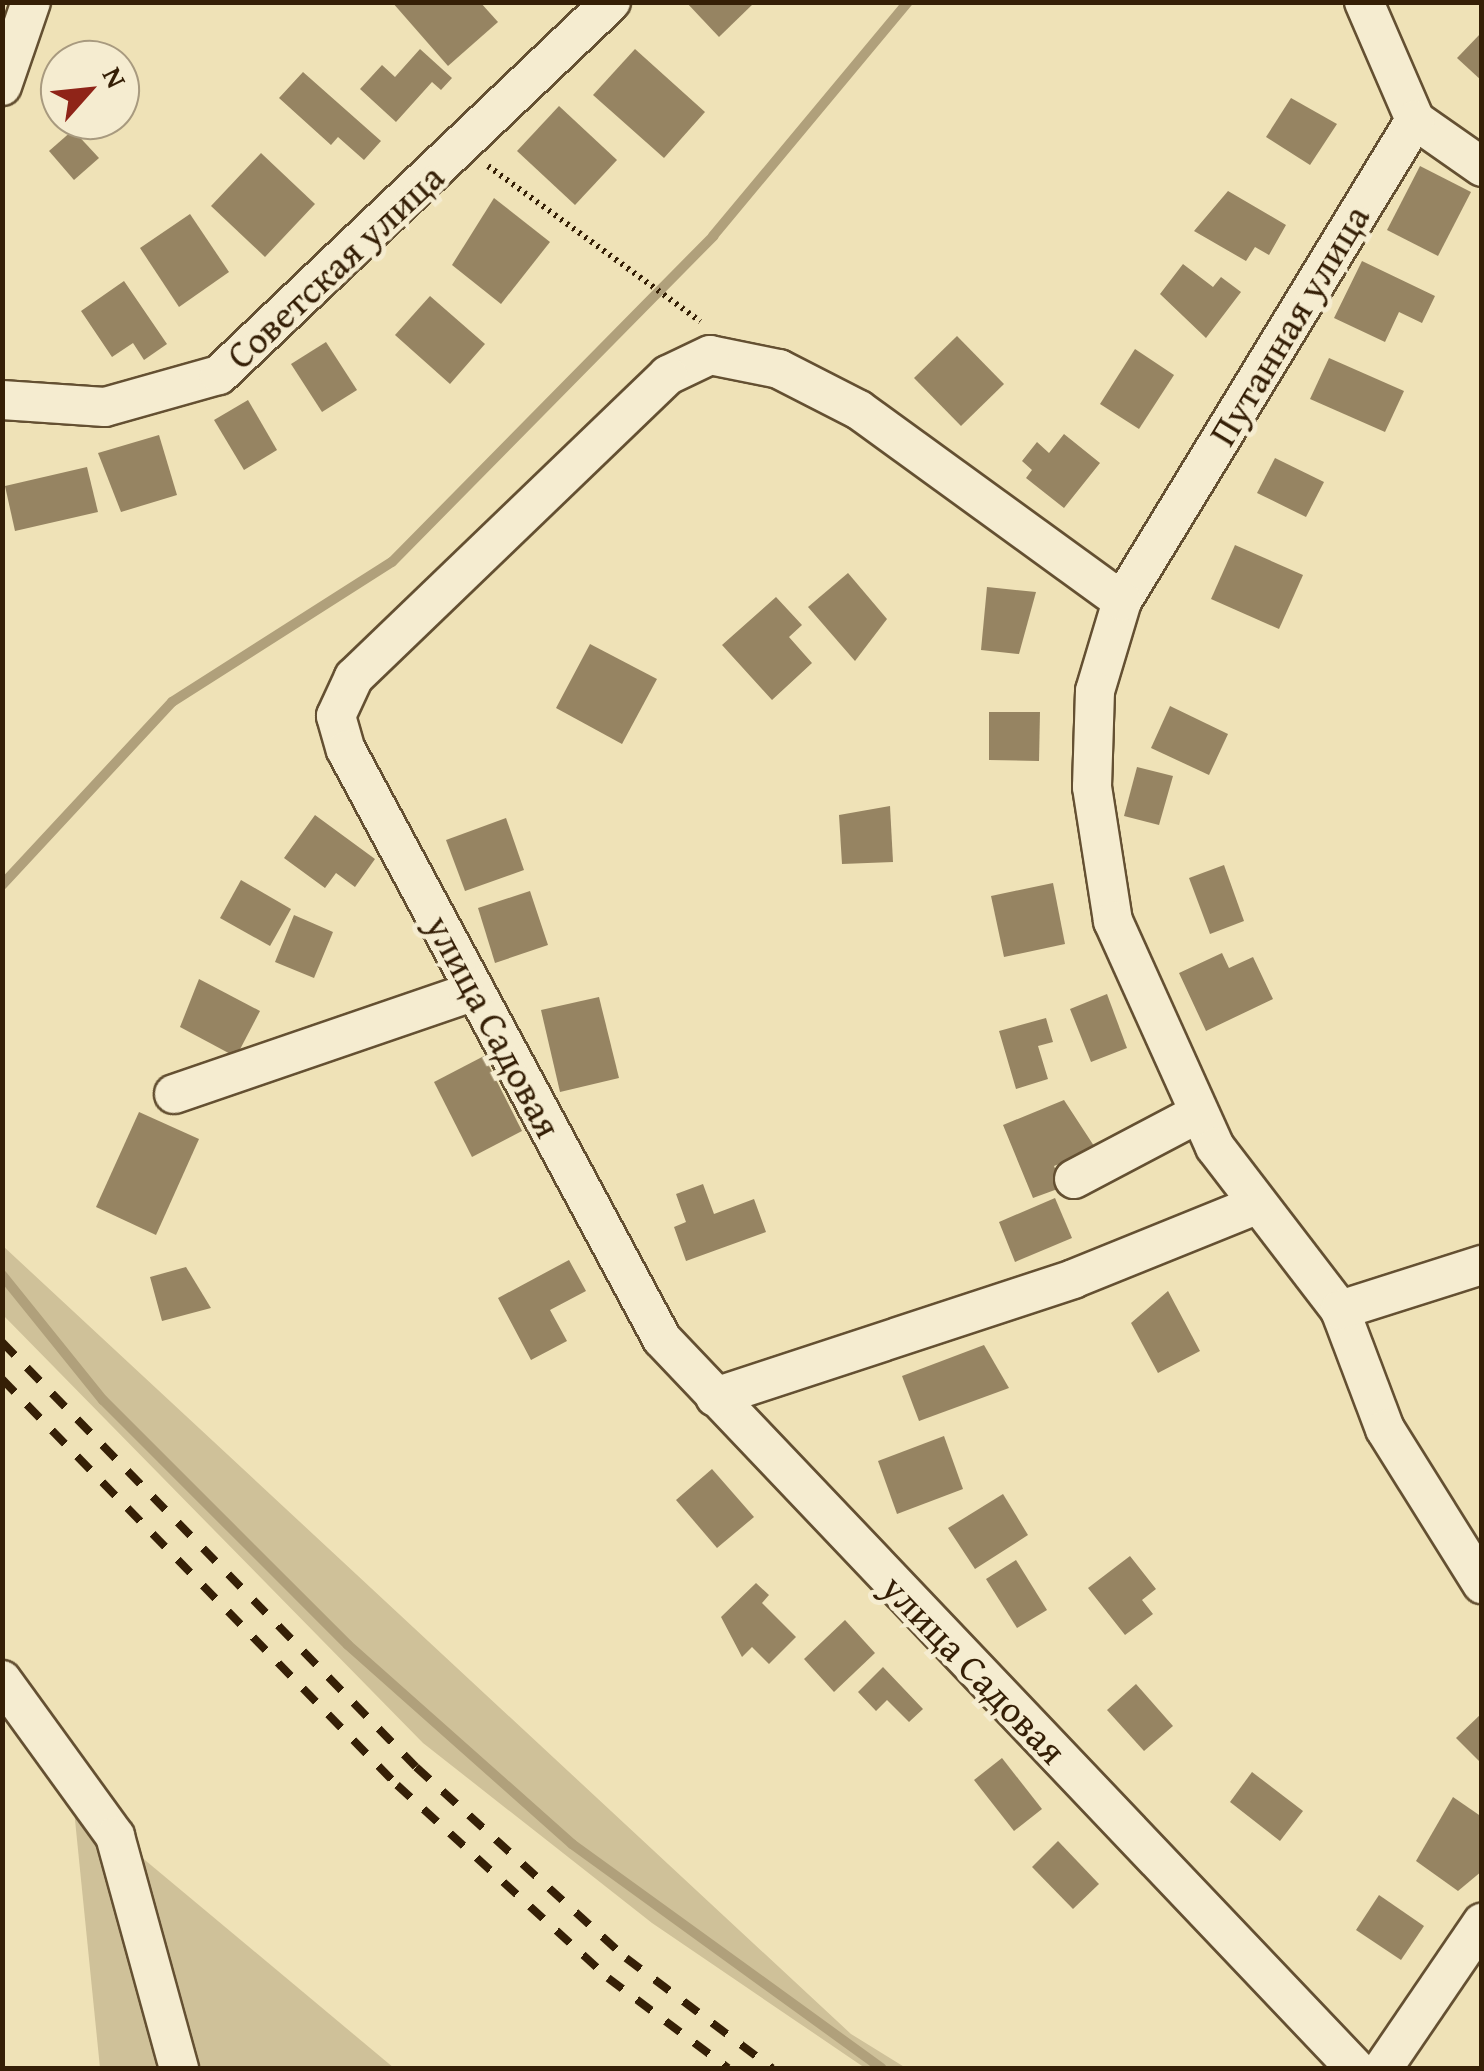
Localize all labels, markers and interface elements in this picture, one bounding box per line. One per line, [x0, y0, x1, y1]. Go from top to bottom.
north arrow [40, 40, 140, 140]
text: N [93, 59, 138, 95]
street label: Советская улица [217, 154, 453, 378]
street label: Путанная улица [1199, 196, 1379, 454]
street label: улица Садовая [416, 907, 572, 1145]
street label: улица Садовая [872, 1565, 1076, 1773]

